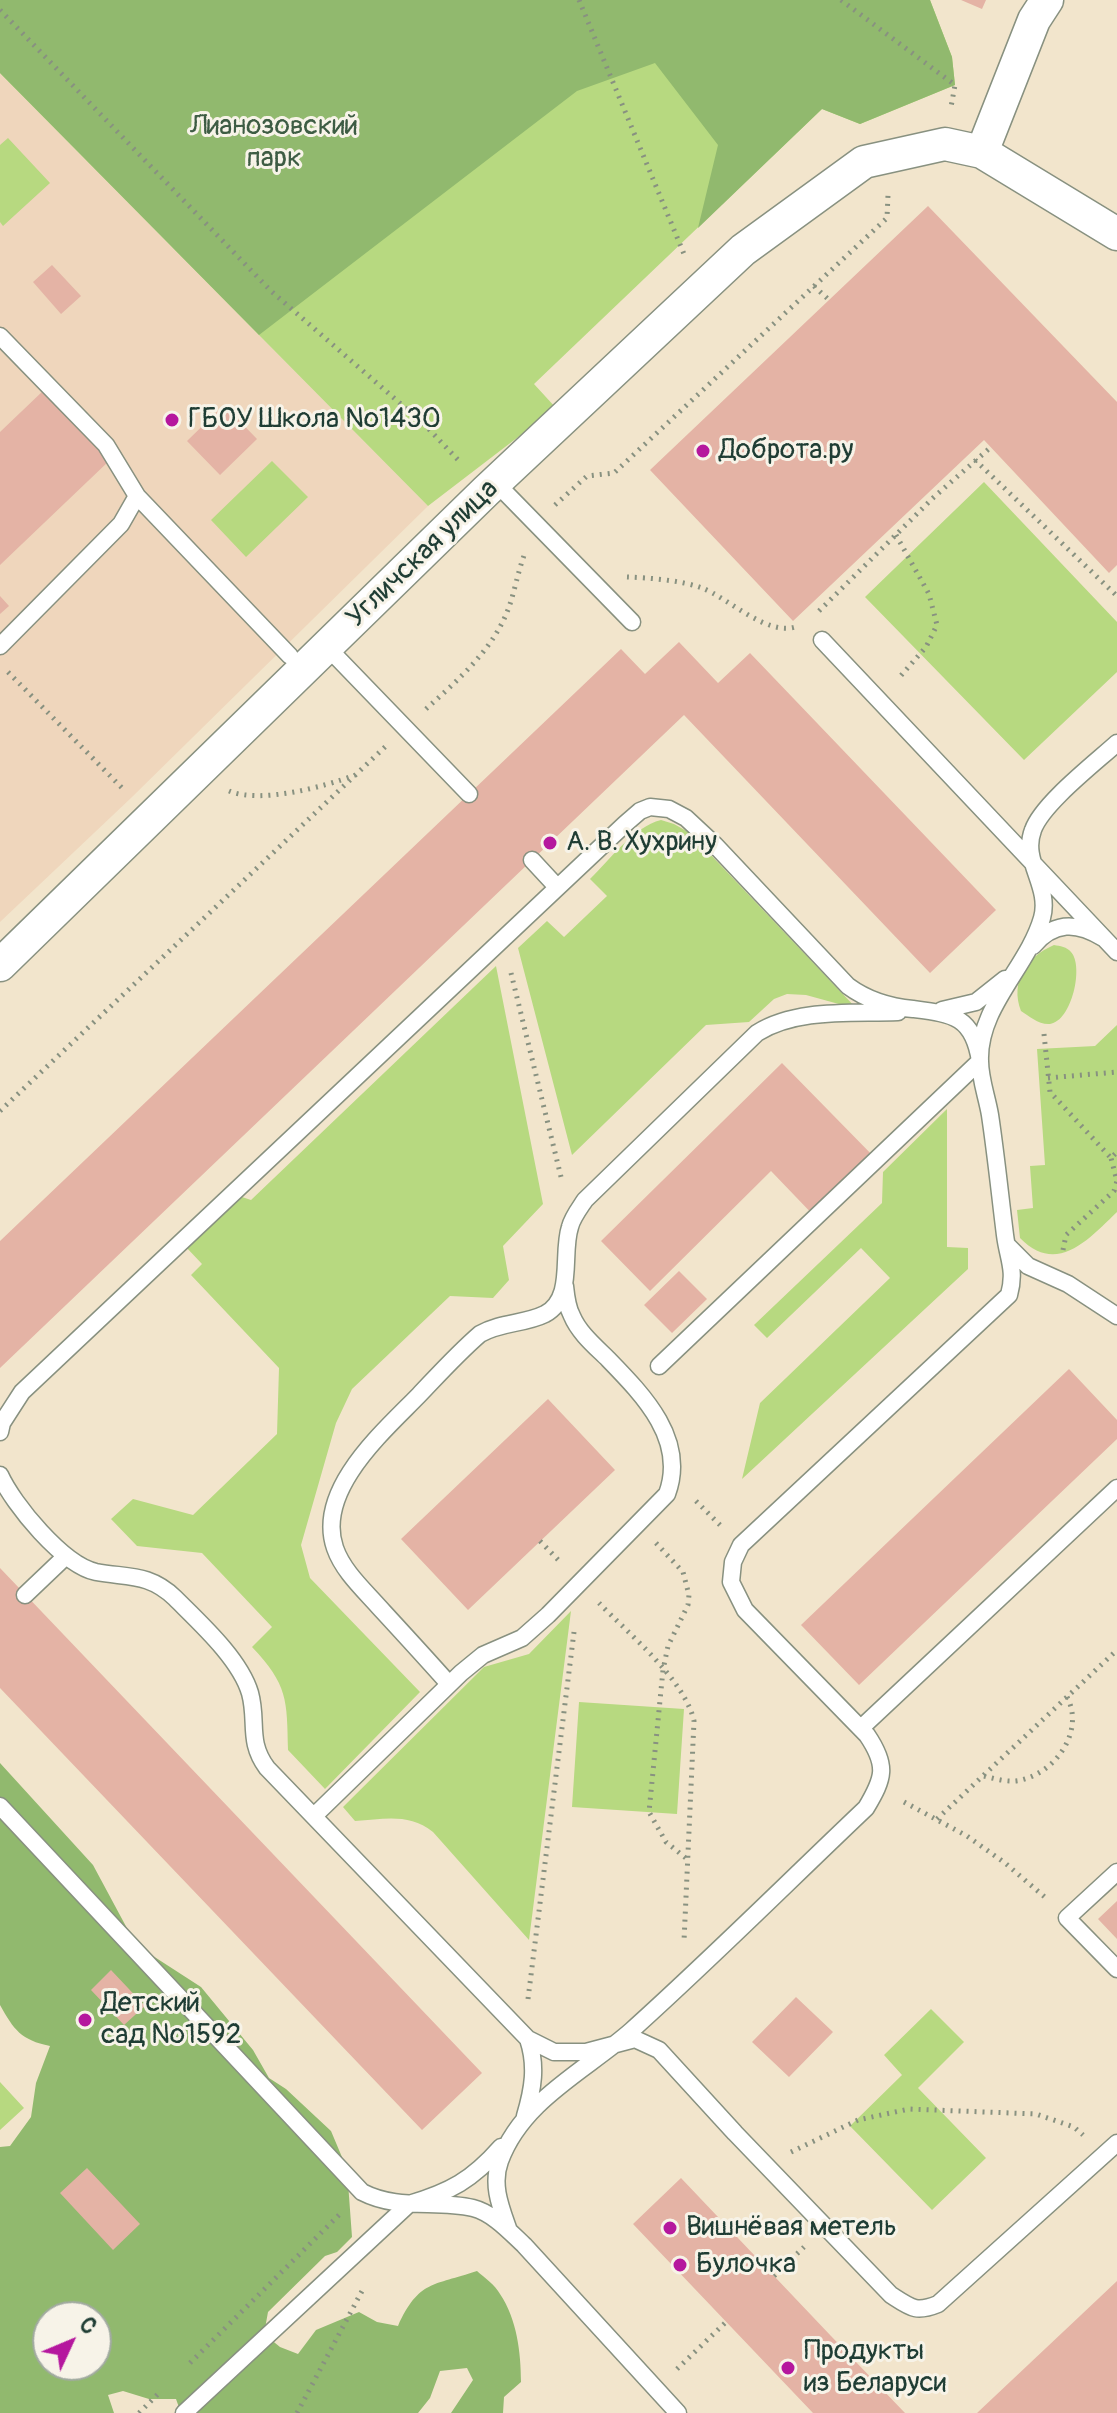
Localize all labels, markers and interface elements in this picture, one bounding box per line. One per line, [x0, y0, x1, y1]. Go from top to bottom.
park label: Лианозовский парк [190, 110, 358, 176]
place label: ГБОУ Школа №1430 [188, 403, 441, 437]
marker: ГБОУ Школа №1430 [163, 411, 181, 429]
place label: Доброта.ру [719, 434, 854, 468]
marker: Доброта.ру [694, 442, 712, 460]
street label: Угличская улица [340, 473, 506, 635]
place label: А. В. Хухрину [566, 826, 717, 860]
marker: А. В. Хухрину [541, 834, 559, 852]
place label: Детский сад №1592 [101, 1987, 241, 2053]
marker: Детский сад №1592 [76, 2011, 94, 2029]
place label: Вишнёвая метель [686, 2211, 897, 2245]
marker: Вишнёвая метель [661, 2219, 679, 2237]
place label: Булочка [696, 2248, 796, 2282]
marker: Булочка [671, 2256, 689, 2274]
north arrow [32, 2301, 112, 2381]
text: С [73, 2311, 103, 2340]
place label: Продукты из Беларуси [804, 2335, 946, 2401]
marker: Продукты из Беларуси [779, 2359, 797, 2377]

